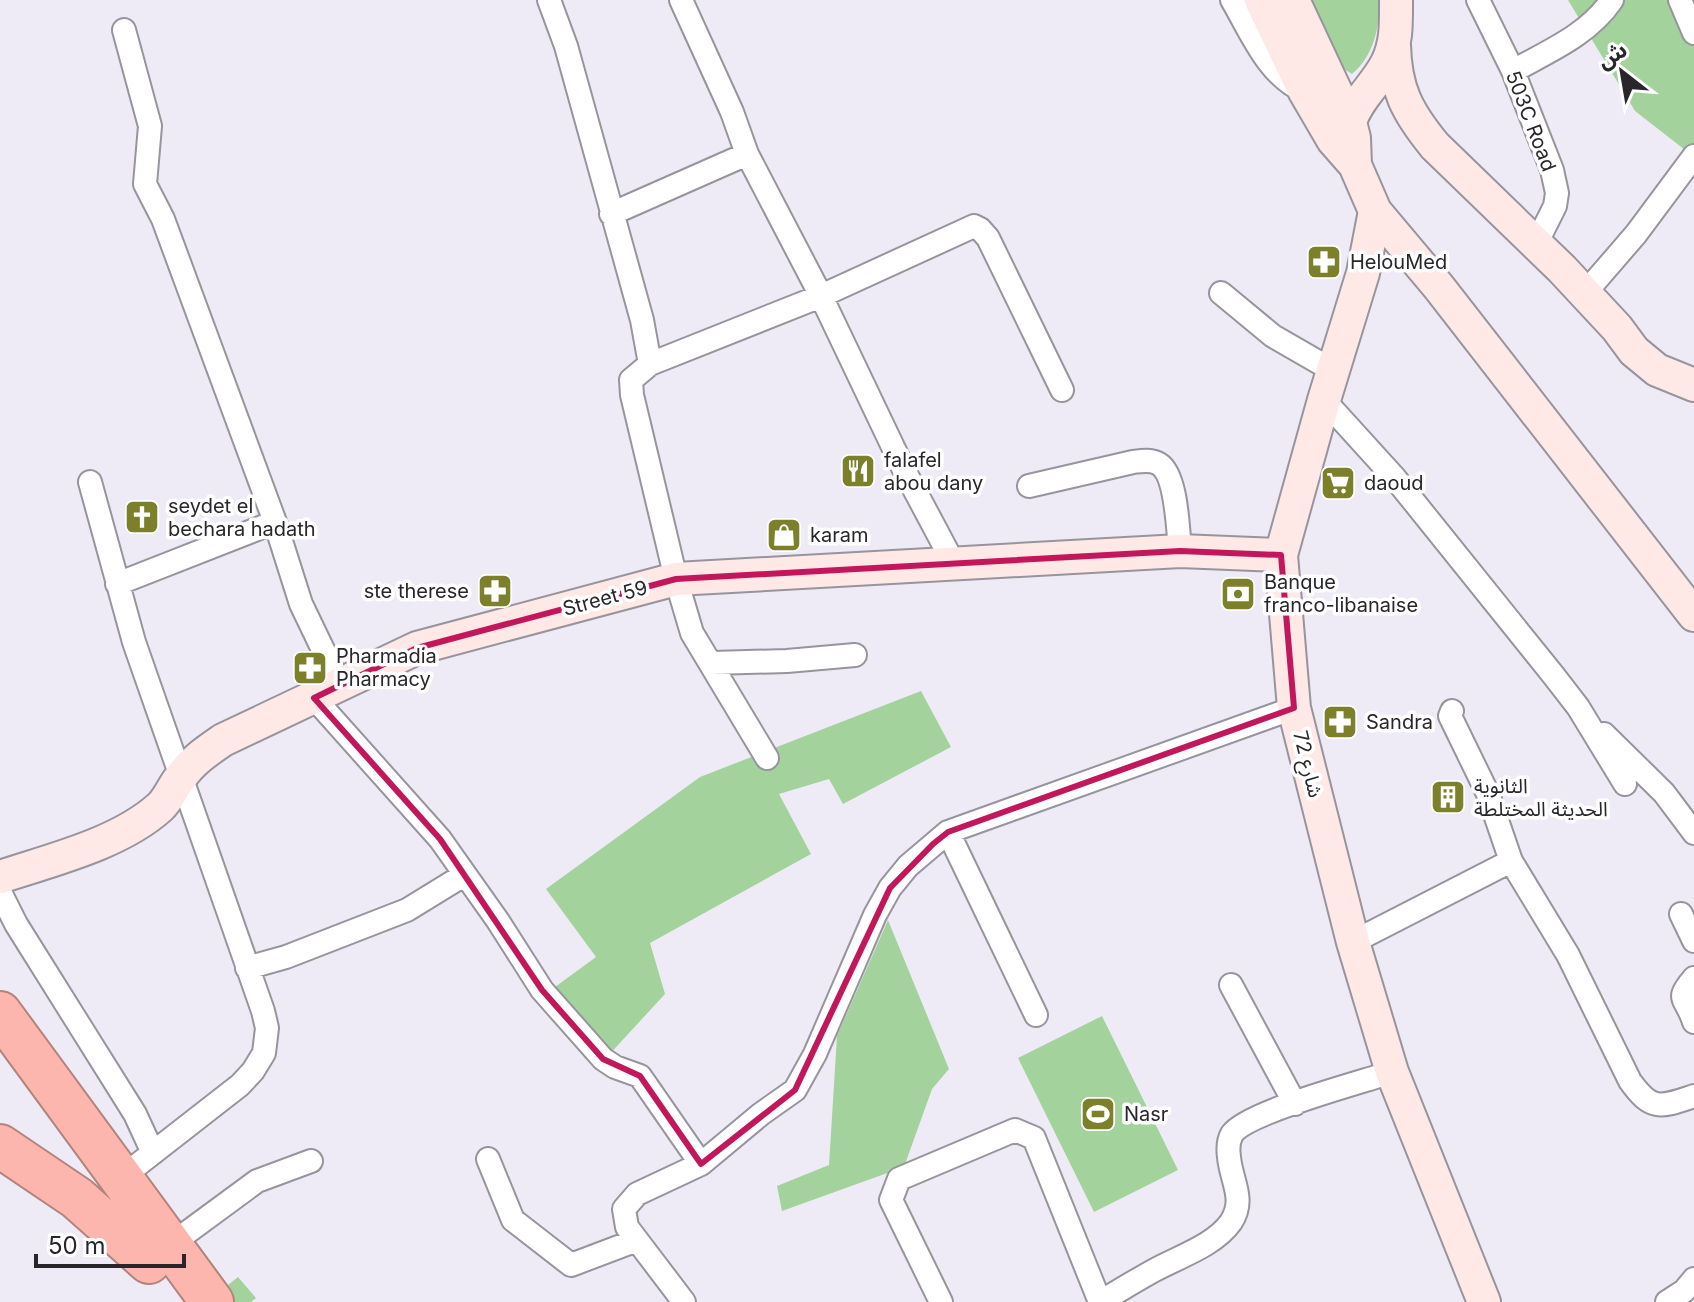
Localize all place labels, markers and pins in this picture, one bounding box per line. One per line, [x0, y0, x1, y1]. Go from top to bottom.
pharmacy icon: HelouMed [1305, 243, 1343, 281]
place label: HelouMed [1350, 250, 1447, 274]
place label: falafel abou dany [884, 448, 983, 495]
restaurant icon: falafel abou dany [839, 452, 877, 490]
supermarket icon: daoud [1319, 464, 1357, 502]
place label: daoud [1364, 471, 1424, 495]
place label: seydet el bechara hadath [168, 494, 316, 541]
church icon: seydet el bechara hadath [123, 498, 161, 536]
shop icon: karam [765, 516, 803, 554]
place label: karam [810, 523, 869, 547]
place label: Banque franco-libanaise [1264, 570, 1418, 617]
pharmacy icon: ste therese [476, 572, 514, 610]
bank icon: Banque franco-libanaise [1219, 575, 1257, 613]
place label: ste therese [364, 579, 469, 603]
place label: Pharmadia Pharmacy [336, 644, 437, 691]
pharmacy icon: Pharmadia Pharmacy [291, 649, 329, 687]
pharmacy icon: Sandra [1321, 703, 1359, 741]
place label: Sandra [1366, 710, 1433, 734]
place label: الثانوية الحديثة المختلطة [1474, 774, 1608, 821]
building icon: الثانوية الحديثة المختلطة [1429, 778, 1467, 816]
sports icon: Nasr [1079, 1095, 1117, 1133]
place label: Nasr [1124, 1102, 1169, 1126]

